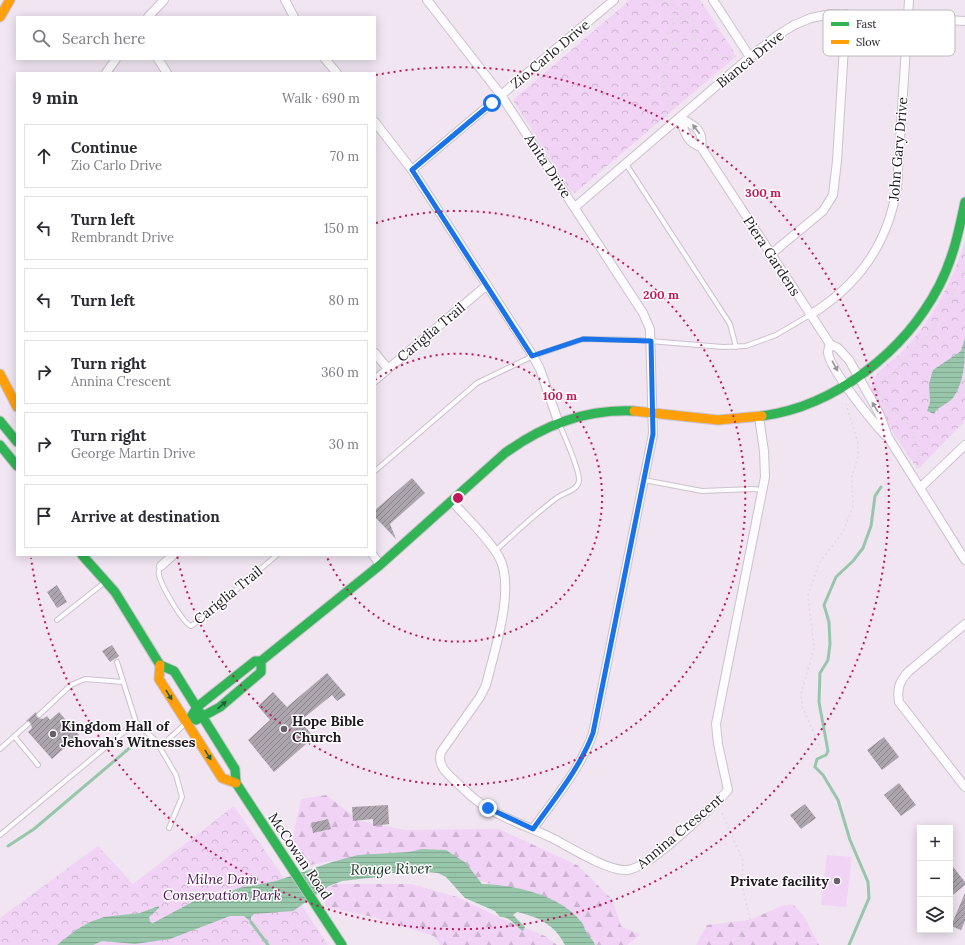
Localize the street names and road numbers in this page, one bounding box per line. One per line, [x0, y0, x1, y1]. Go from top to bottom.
street label: Zio Carlo Drive [507, 15, 594, 92]
street label: Bianca Drive [713, 26, 788, 92]
street label: John Gary Drive [884, 96, 912, 203]
street label: Anita Drive [520, 130, 576, 202]
street label: Piera Gardens [739, 213, 805, 299]
street label: Cariglia Trail [393, 298, 469, 366]
street label: Cariglia Trail [190, 562, 266, 628]
street label: Annina Crescent [632, 789, 727, 873]
street label: McCowan Road [264, 809, 336, 903]

